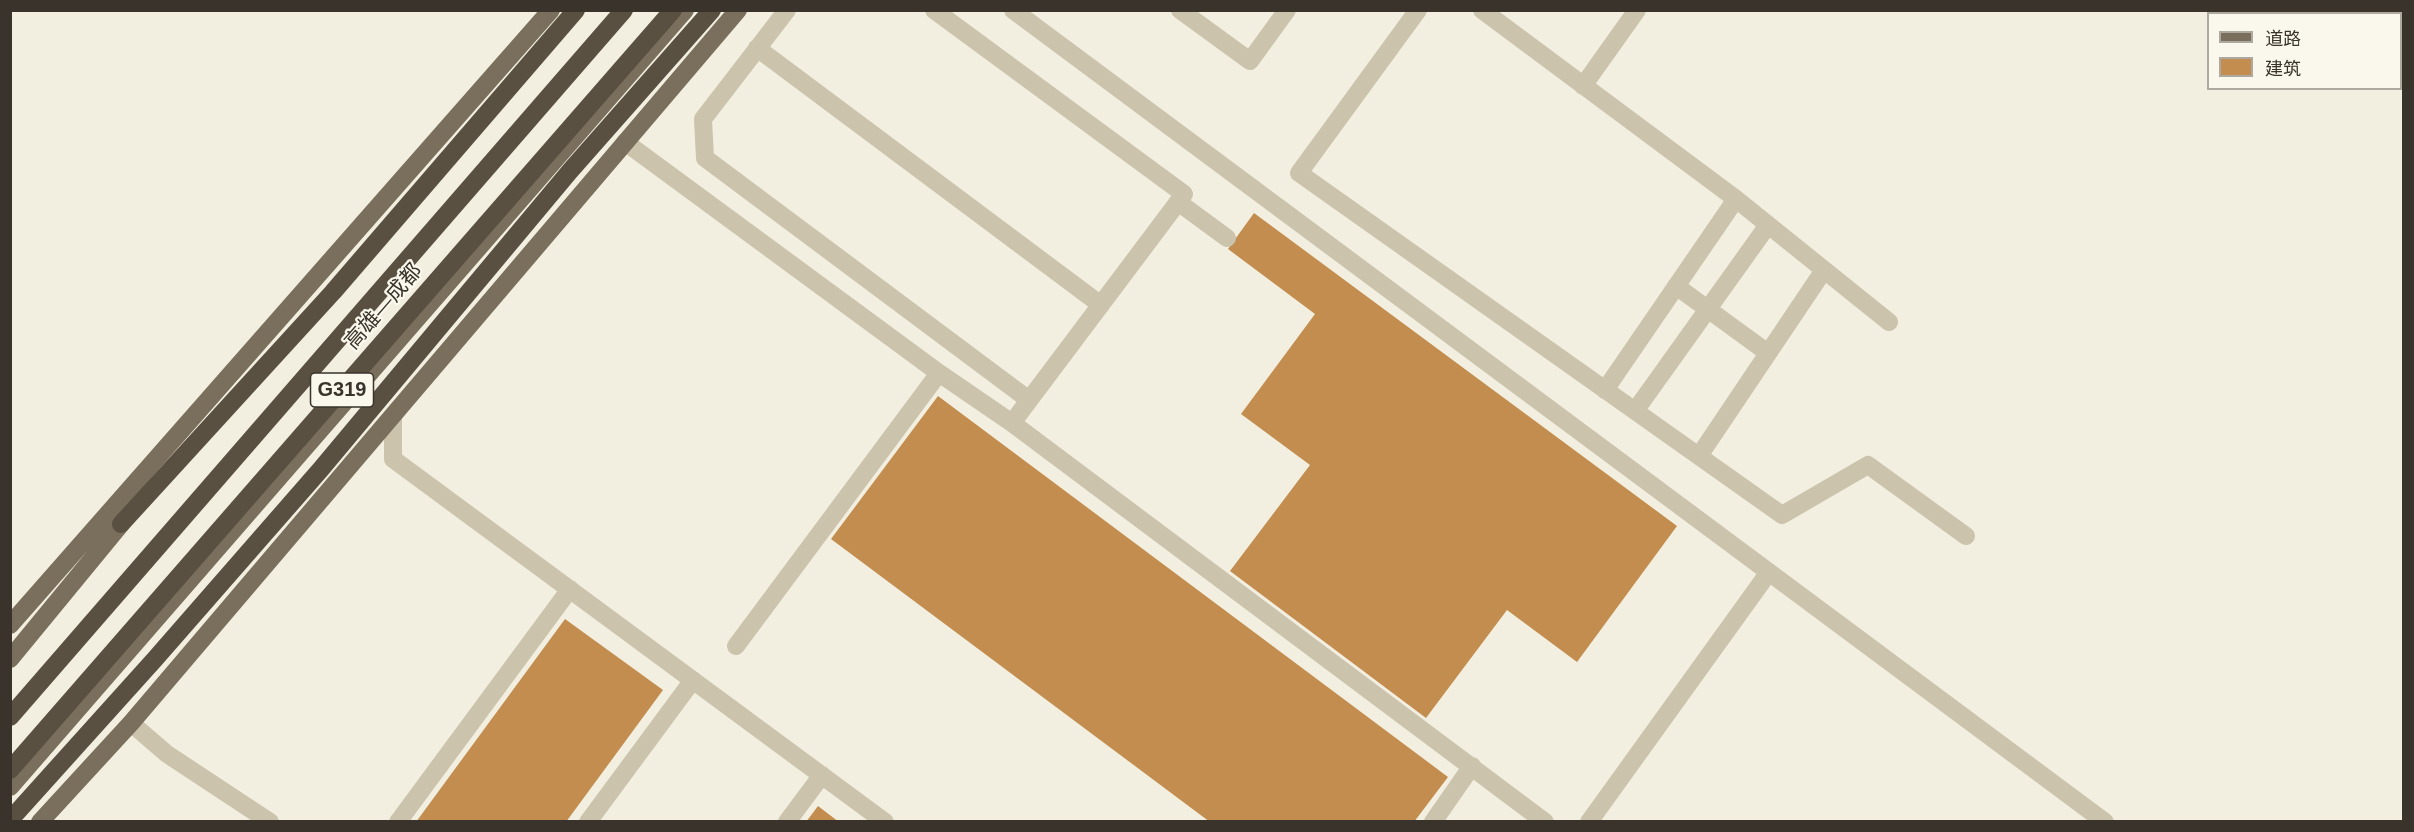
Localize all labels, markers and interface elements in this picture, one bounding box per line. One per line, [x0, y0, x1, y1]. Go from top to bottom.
legend [2207, 12, 2402, 90]
text: 道路 [2265, 29, 2301, 49]
text: 建筑 [2265, 59, 2301, 79]
street label: 高雄—成都 [340, 259, 428, 355]
road number: G319 [310, 373, 374, 407]

